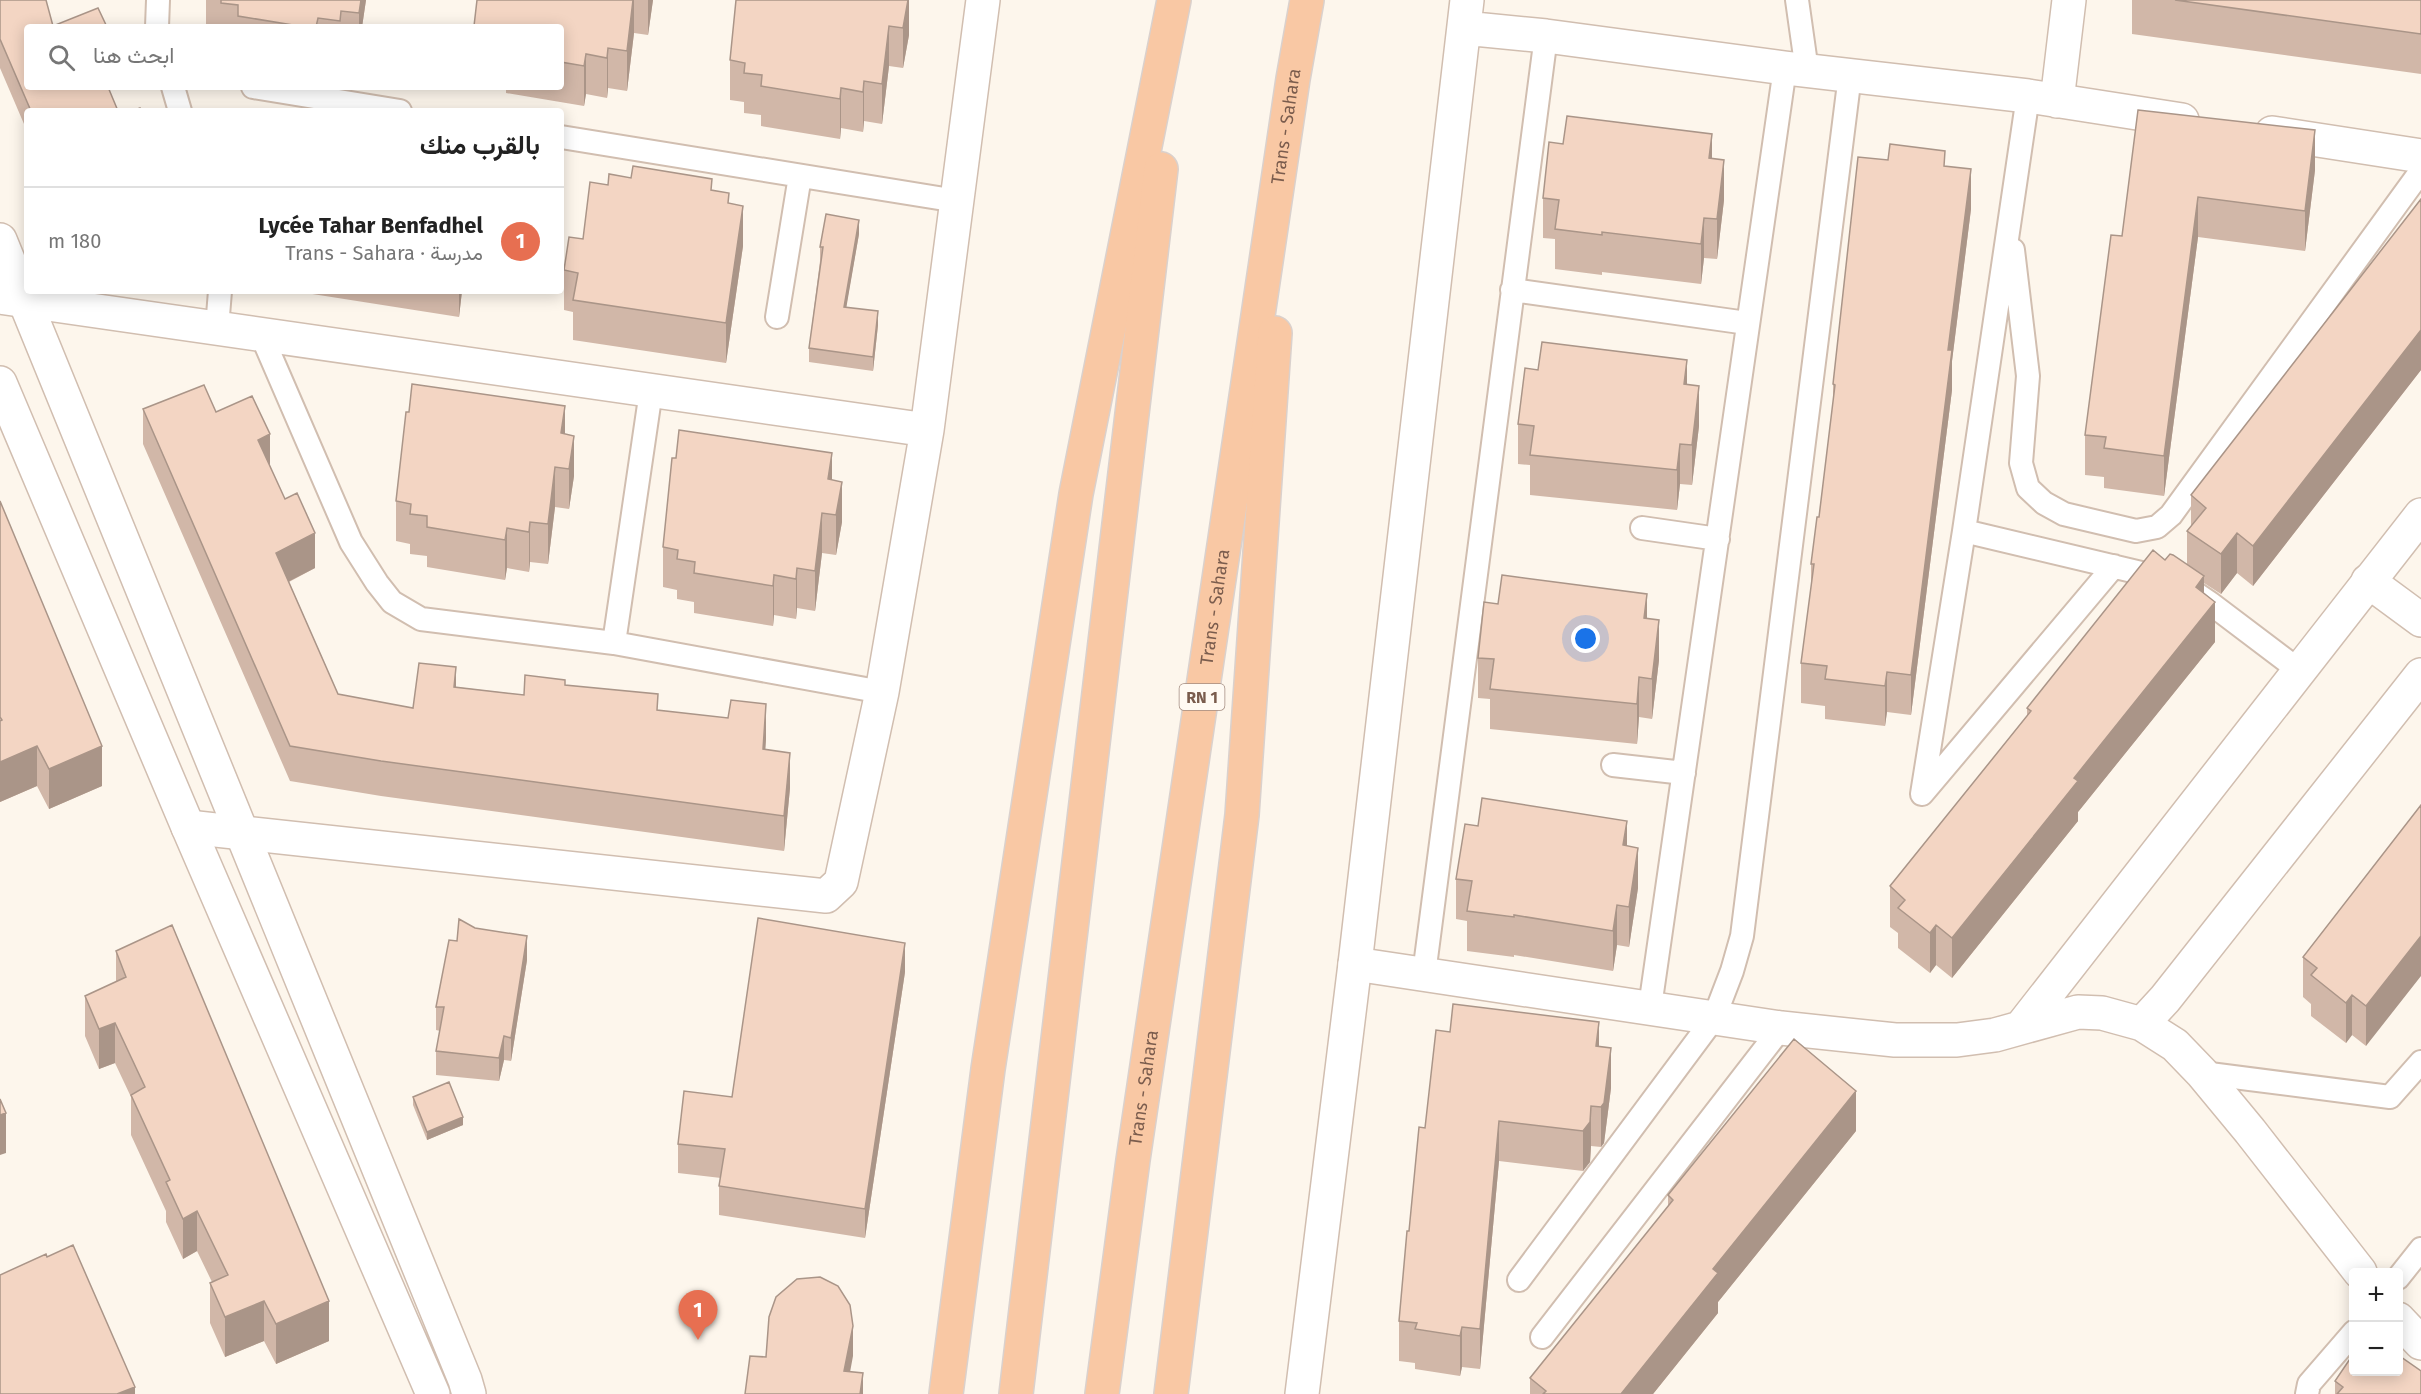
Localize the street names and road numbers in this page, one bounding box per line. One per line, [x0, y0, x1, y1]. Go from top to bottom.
street label: Trans - Sahara [1267, 67, 1306, 186]
street label: Trans - Sahara [1195, 548, 1234, 666]
road number: RN 1 [1180, 684, 1224, 710]
street label: Trans - Sahara [1124, 1028, 1163, 1147]

